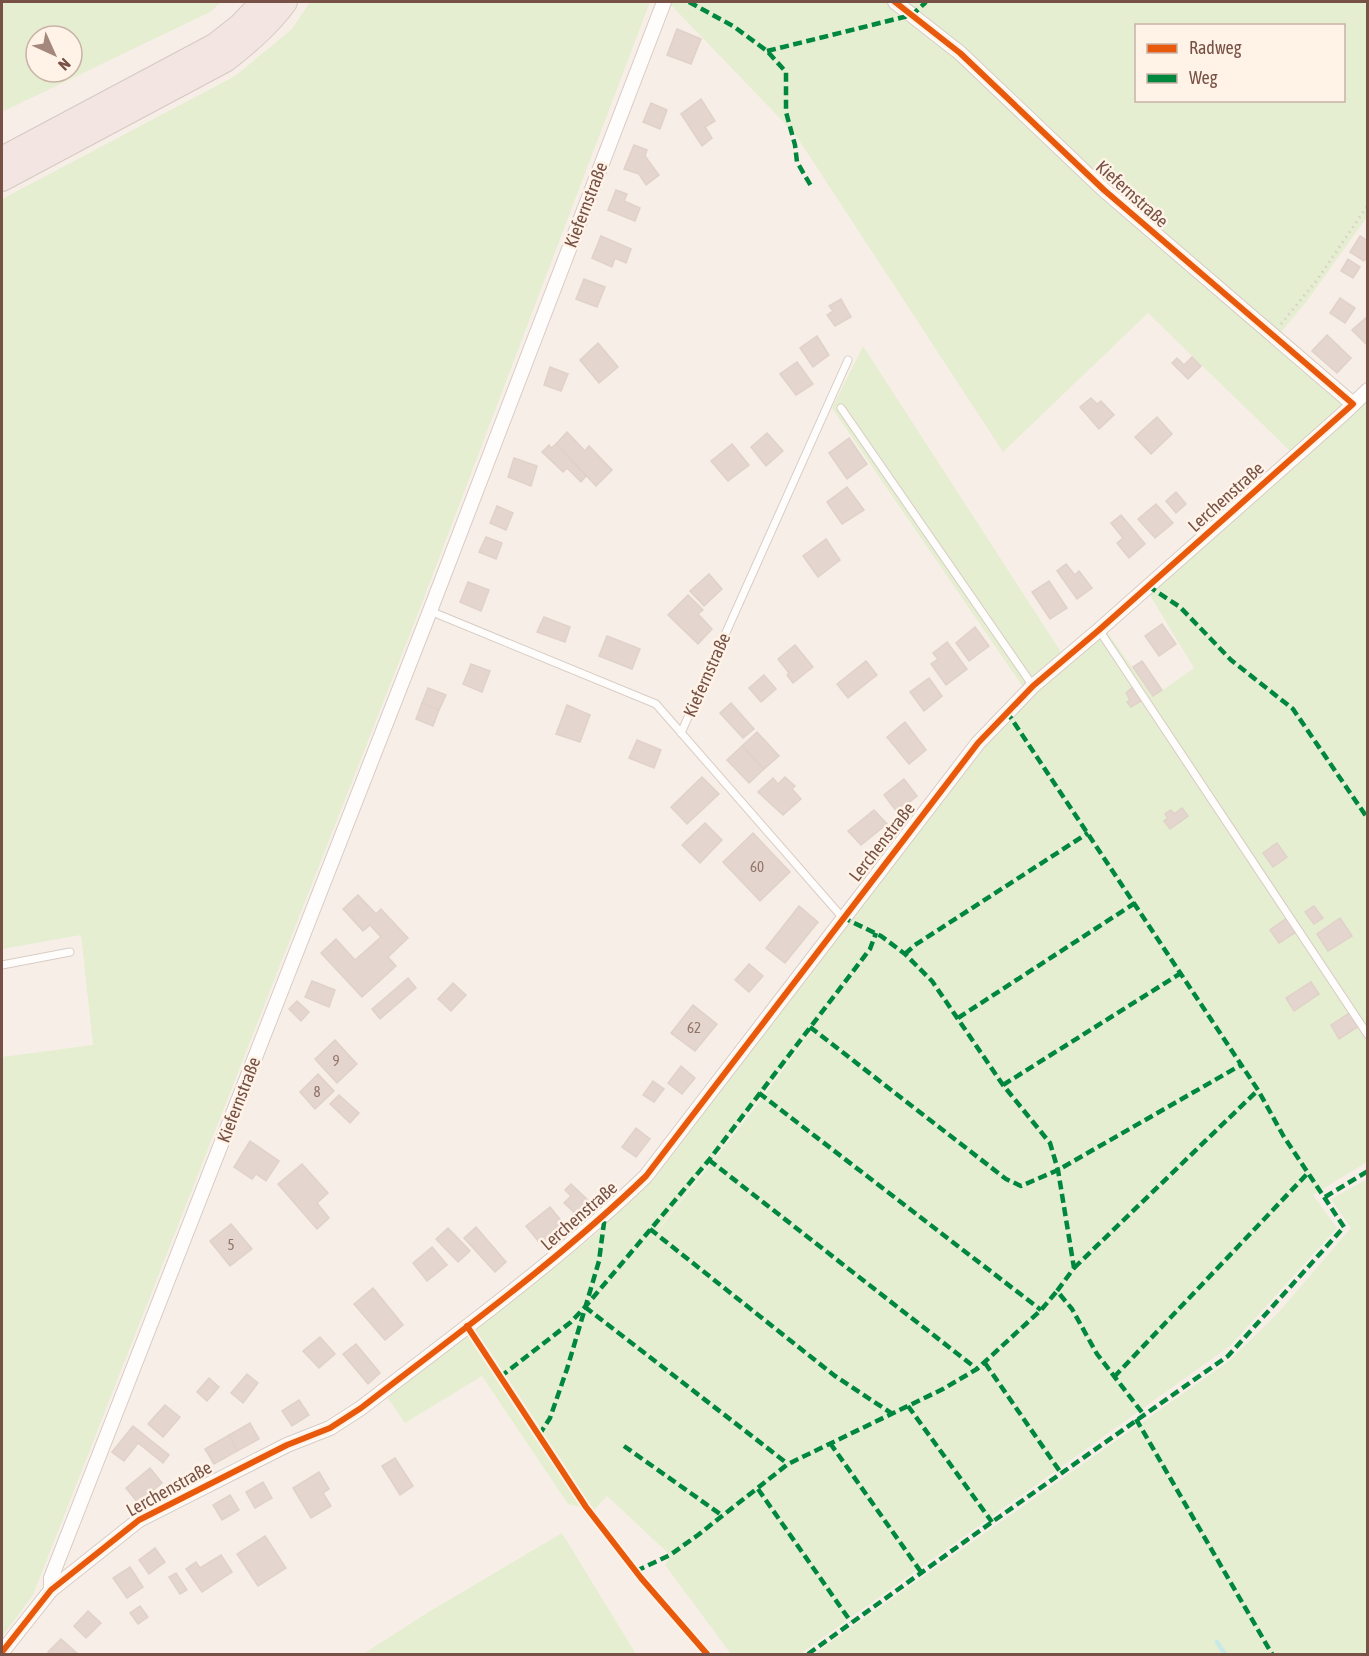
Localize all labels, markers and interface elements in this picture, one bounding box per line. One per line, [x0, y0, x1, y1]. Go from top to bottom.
north arrow [24, 24, 84, 84]
legend [1135, 24, 1345, 102]
text: Radweg [1189, 37, 1242, 58]
text: N [55, 55, 74, 74]
text: Weg [1189, 67, 1218, 88]
street label: Kiefernstraße [1092, 156, 1173, 231]
street label: Kiefernstraße [560, 159, 611, 251]
street label: Lerchenstraße [1184, 457, 1268, 536]
street label: Kiefernstraße [679, 630, 734, 720]
street label: Lerchenstraße [844, 798, 919, 885]
house number: 60 [750, 858, 764, 875]
house number: 62 [687, 1019, 701, 1036]
house number: 9 [332, 1052, 340, 1069]
street label: Kiefernstraße [213, 1054, 264, 1146]
house number: 8 [313, 1083, 321, 1100]
street label: Lerchenstraße [536, 1177, 621, 1254]
house number: 5 [227, 1236, 235, 1253]
street label: Lerchenstraße [122, 1457, 215, 1521]

